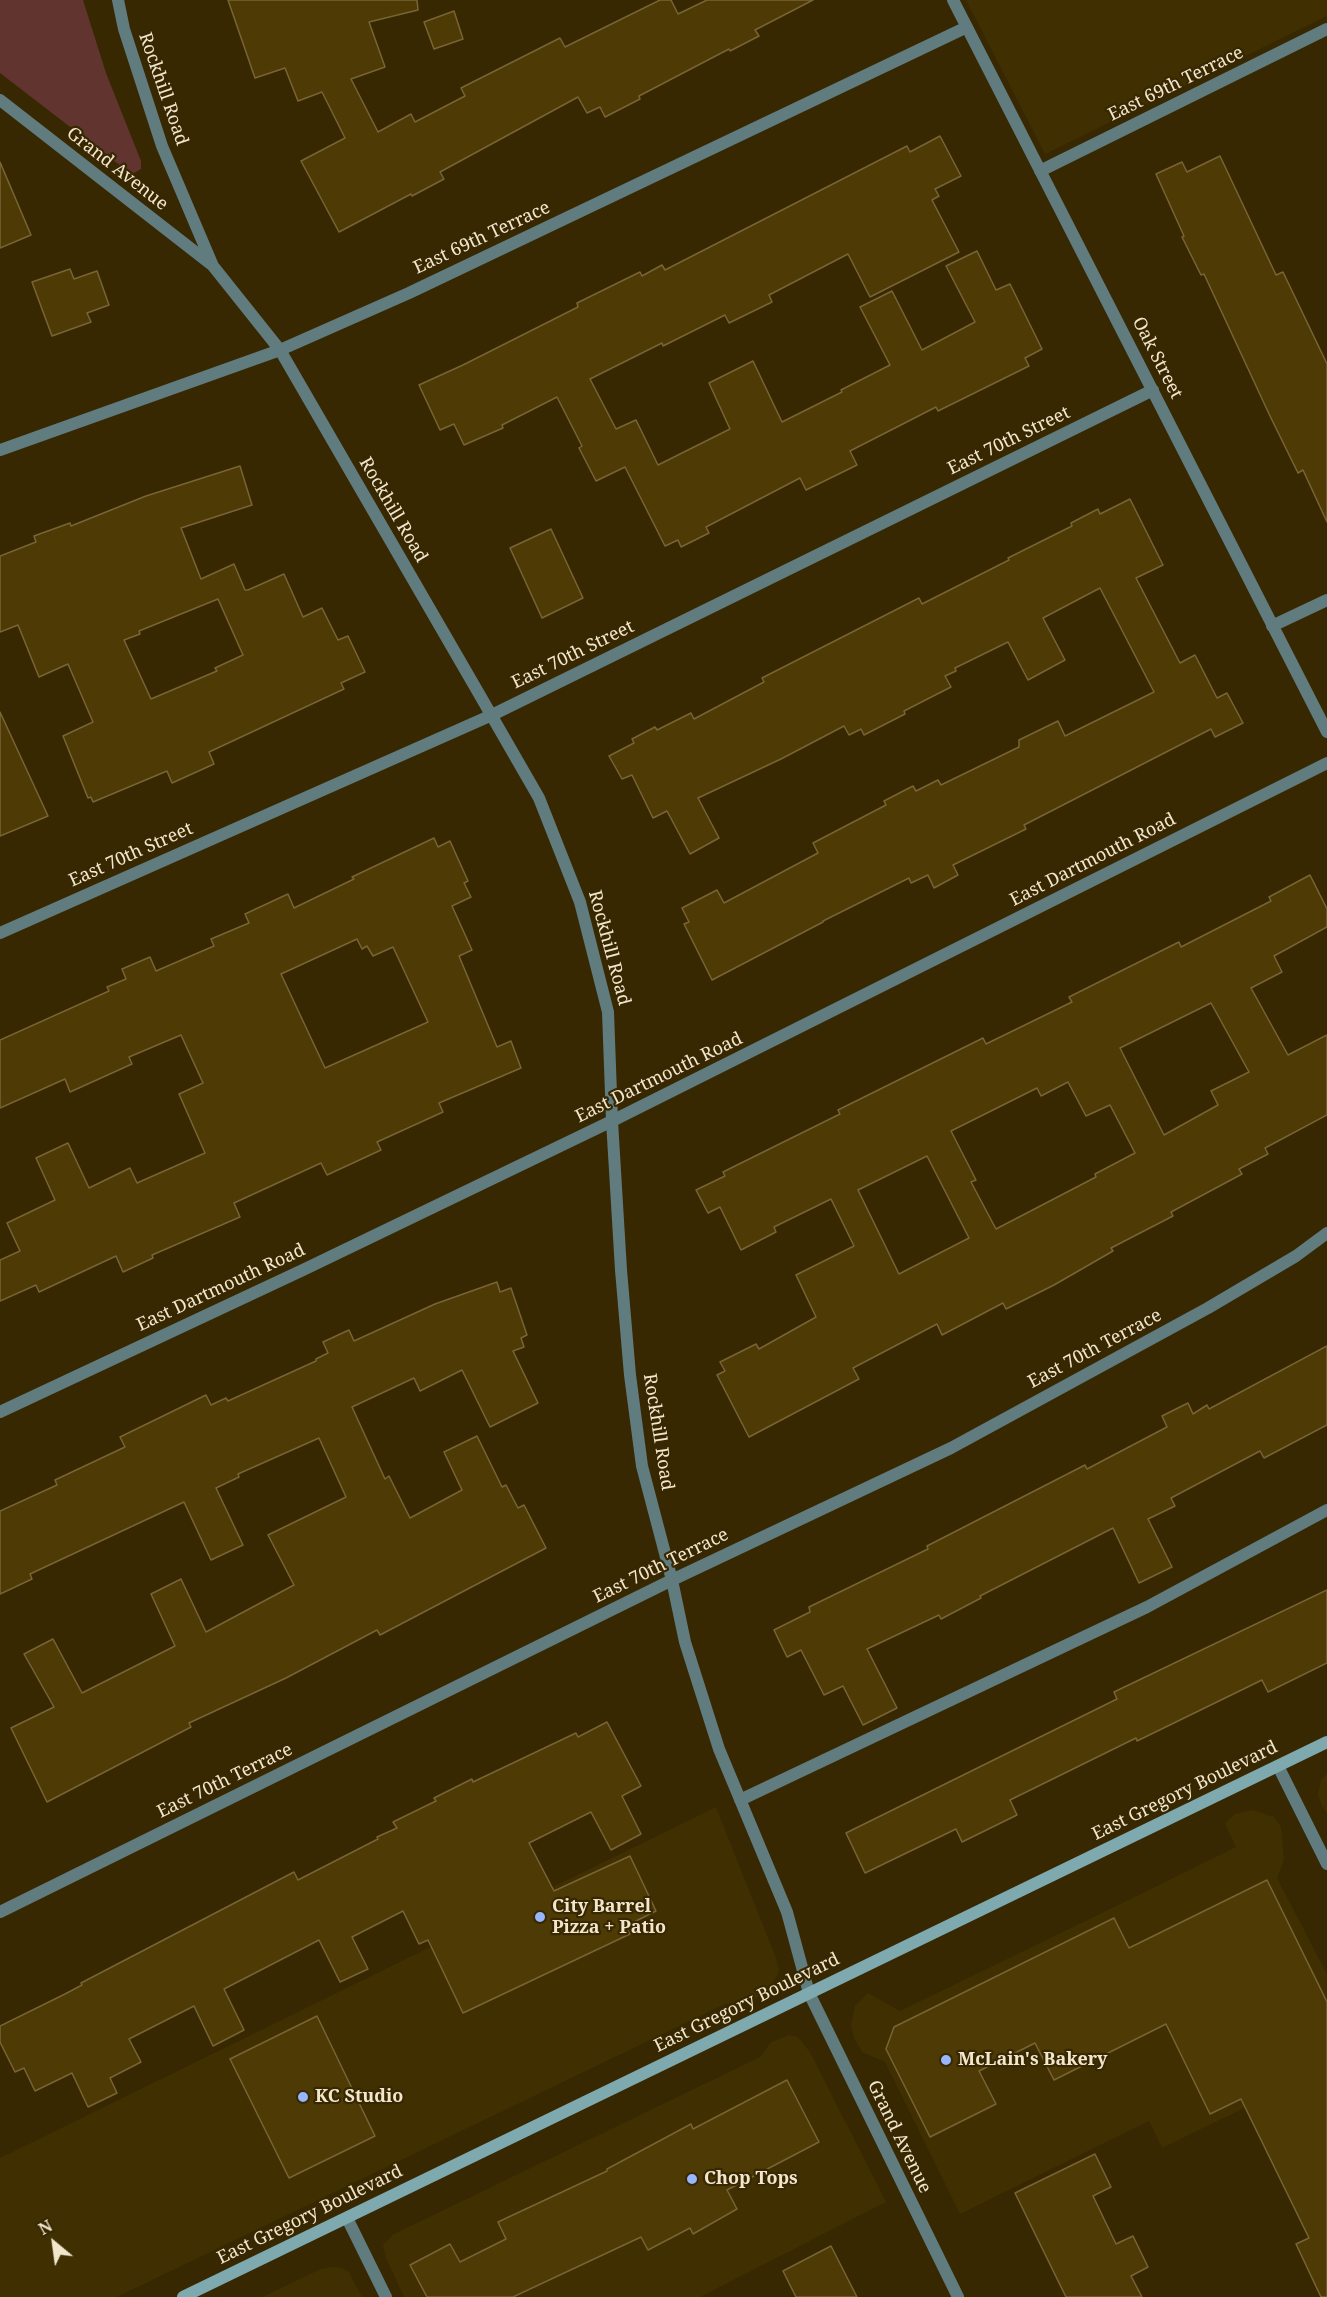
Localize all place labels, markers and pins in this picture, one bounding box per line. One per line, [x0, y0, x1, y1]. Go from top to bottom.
place label: City Barrel Pizza + Patio [552, 1896, 666, 1938]
marker: City Barrel Pizza + Patio [533, 1910, 547, 1924]
place label: McLain's Bakery [958, 2049, 1108, 2071]
marker: McLain's Bakery [939, 2053, 953, 2067]
place label: KC Studio [315, 2086, 403, 2108]
marker: KC Studio [296, 2090, 310, 2104]
place label: Chop Tops [704, 2168, 798, 2190]
marker: Chop Tops [685, 2172, 699, 2186]

